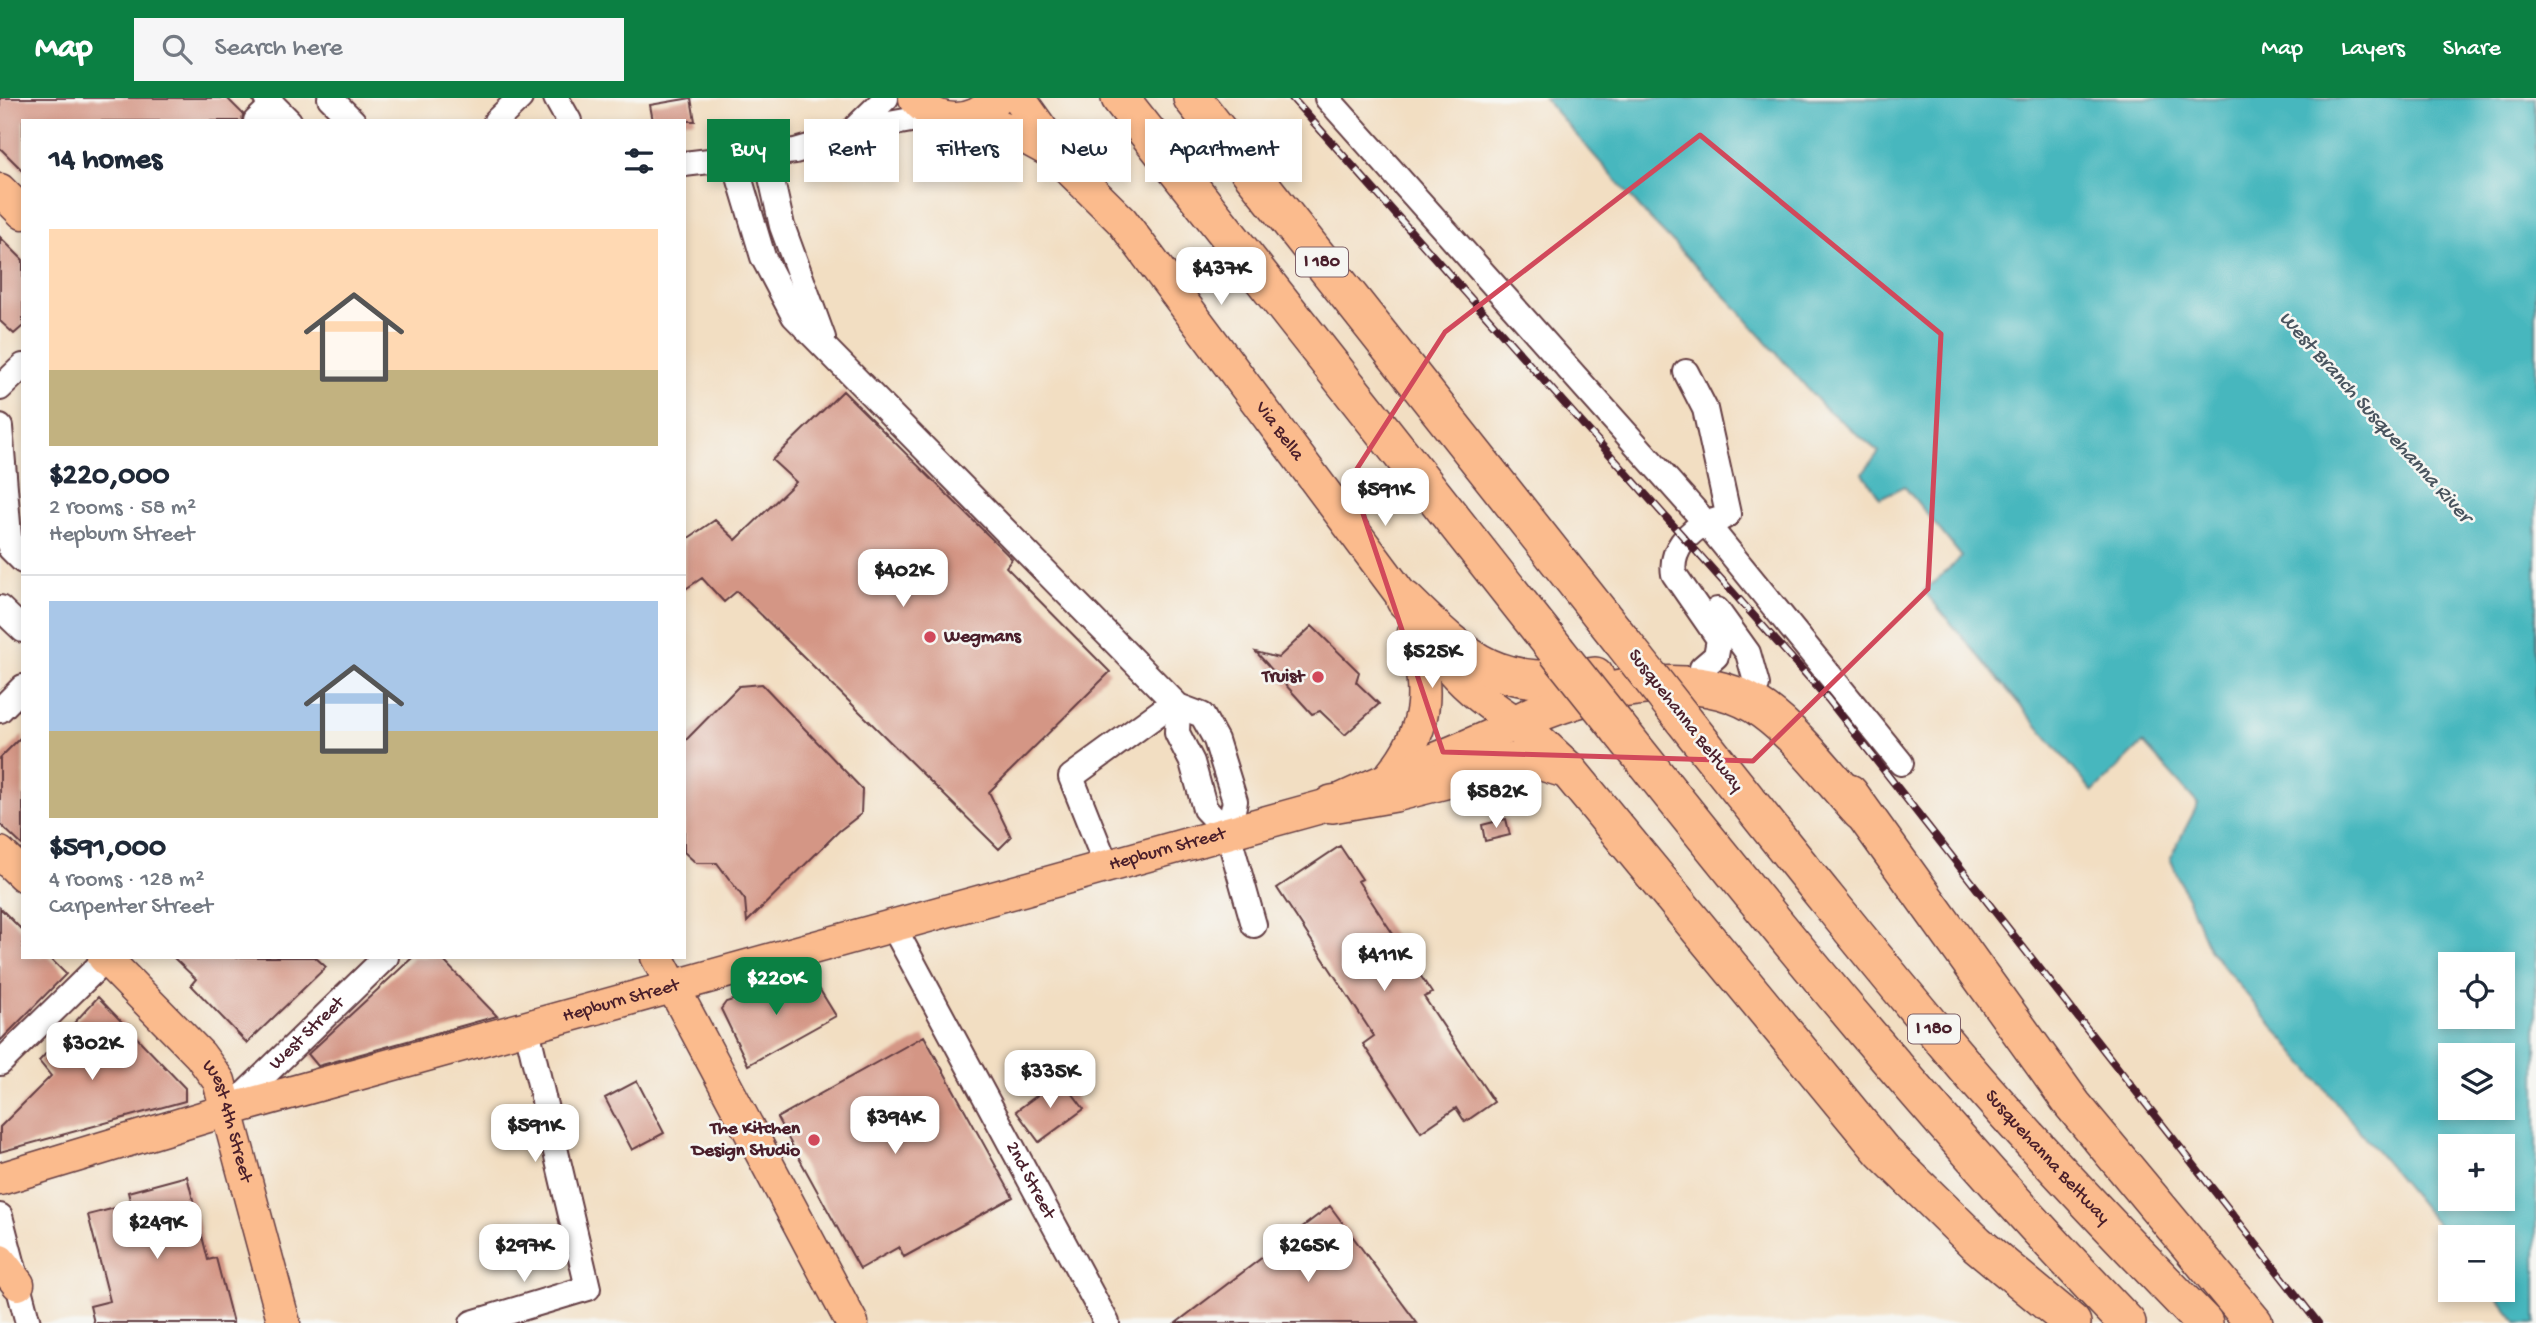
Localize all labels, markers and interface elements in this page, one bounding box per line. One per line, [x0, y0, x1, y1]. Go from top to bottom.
search box [134, 18, 624, 81]
text: Map [35, 30, 92, 68]
icon: search [158, 30, 196, 68]
text: Search here [214, 34, 343, 65]
text: Map [2261, 35, 2303, 64]
text: Layers [2341, 35, 2405, 64]
text: Share [2443, 35, 2501, 64]
chip: Buy [707, 119, 790, 182]
chip: Rent [804, 119, 899, 182]
chip: Filters [913, 119, 1023, 182]
chip: New [1037, 119, 1131, 182]
chip: Apartment [1145, 119, 1302, 182]
icon: filters [620, 142, 658, 180]
text: 14 homes [49, 144, 162, 179]
road number: I 180 [1296, 247, 1348, 276]
pin: $437K [1172, 248, 1270, 307]
text: $437K [1192, 256, 1250, 283]
icon: home [291, 274, 417, 400]
water label: West Branch Susquehanna River [2272, 307, 2479, 532]
street label: Via Bella [1249, 397, 1310, 467]
text: $220,000 [49, 460, 169, 495]
pin: $591K [1336, 468, 1434, 528]
text: $591K [1357, 477, 1413, 504]
text: 2 rooms · 58 m² [49, 495, 196, 522]
text: Hepburn Street [49, 522, 194, 549]
pin: $402K [854, 550, 952, 609]
text: $402K [874, 558, 932, 585]
place label: Wegmans [943, 626, 1022, 649]
marker: Wegmans [922, 629, 938, 645]
pin: $525K [1383, 630, 1481, 690]
text: $525K [1403, 639, 1461, 666]
street label: Susquehanna Beltway [1622, 645, 1748, 797]
icon: home [291, 646, 417, 772]
place label: Truist [1260, 666, 1306, 689]
marker: Truist [1310, 669, 1326, 685]
pin: $582K [1447, 770, 1545, 830]
text: $582K [1467, 779, 1525, 806]
street label: Hepburn Street [1106, 822, 1230, 877]
text: $591,000 [49, 832, 166, 867]
text: 4 rooms · 128 m² [49, 867, 204, 894]
text: Carpenter Street [49, 894, 213, 921]
pin: $411K [1335, 934, 1433, 993]
text: $411K [1358, 942, 1410, 969]
map controls [2438, 952, 2515, 1302]
button: locate [2438, 952, 2515, 1029]
pin: $220K [727, 958, 825, 1017]
text: $220K [747, 966, 805, 993]
street label: Hepburn Street [560, 973, 684, 1028]
street label: West Street [265, 990, 351, 1075]
road number: I 180 [1908, 1014, 1960, 1044]
pin: $302K [43, 1023, 141, 1082]
text: $302K [62, 1031, 122, 1058]
button: layers [2438, 1043, 2515, 1120]
pin: $335K [1001, 1051, 1099, 1110]
street label: West 4th Street [196, 1056, 258, 1187]
text: $335K [1021, 1059, 1079, 1086]
street label: Susquehanna Beltway [1979, 1085, 2115, 1230]
pin: $394K [846, 1096, 944, 1156]
pin: $591K [486, 1104, 584, 1164]
text: $394K [866, 1105, 924, 1132]
text: $591K [507, 1113, 563, 1140]
place label: The Kitchen Design Studio [690, 1118, 801, 1163]
marker: The Kitchen Design Studio [806, 1132, 822, 1148]
button: + [2438, 1134, 2515, 1211]
street label: 2nd Street [1000, 1138, 1061, 1225]
pin: $249K [108, 1202, 206, 1261]
text: $249K [129, 1210, 185, 1237]
pin: $297K [475, 1224, 573, 1284]
pin: $265K [1259, 1224, 1357, 1284]
button: − [2438, 1225, 2515, 1302]
text: $297K [495, 1233, 553, 1260]
text: $265K [1279, 1233, 1337, 1260]

